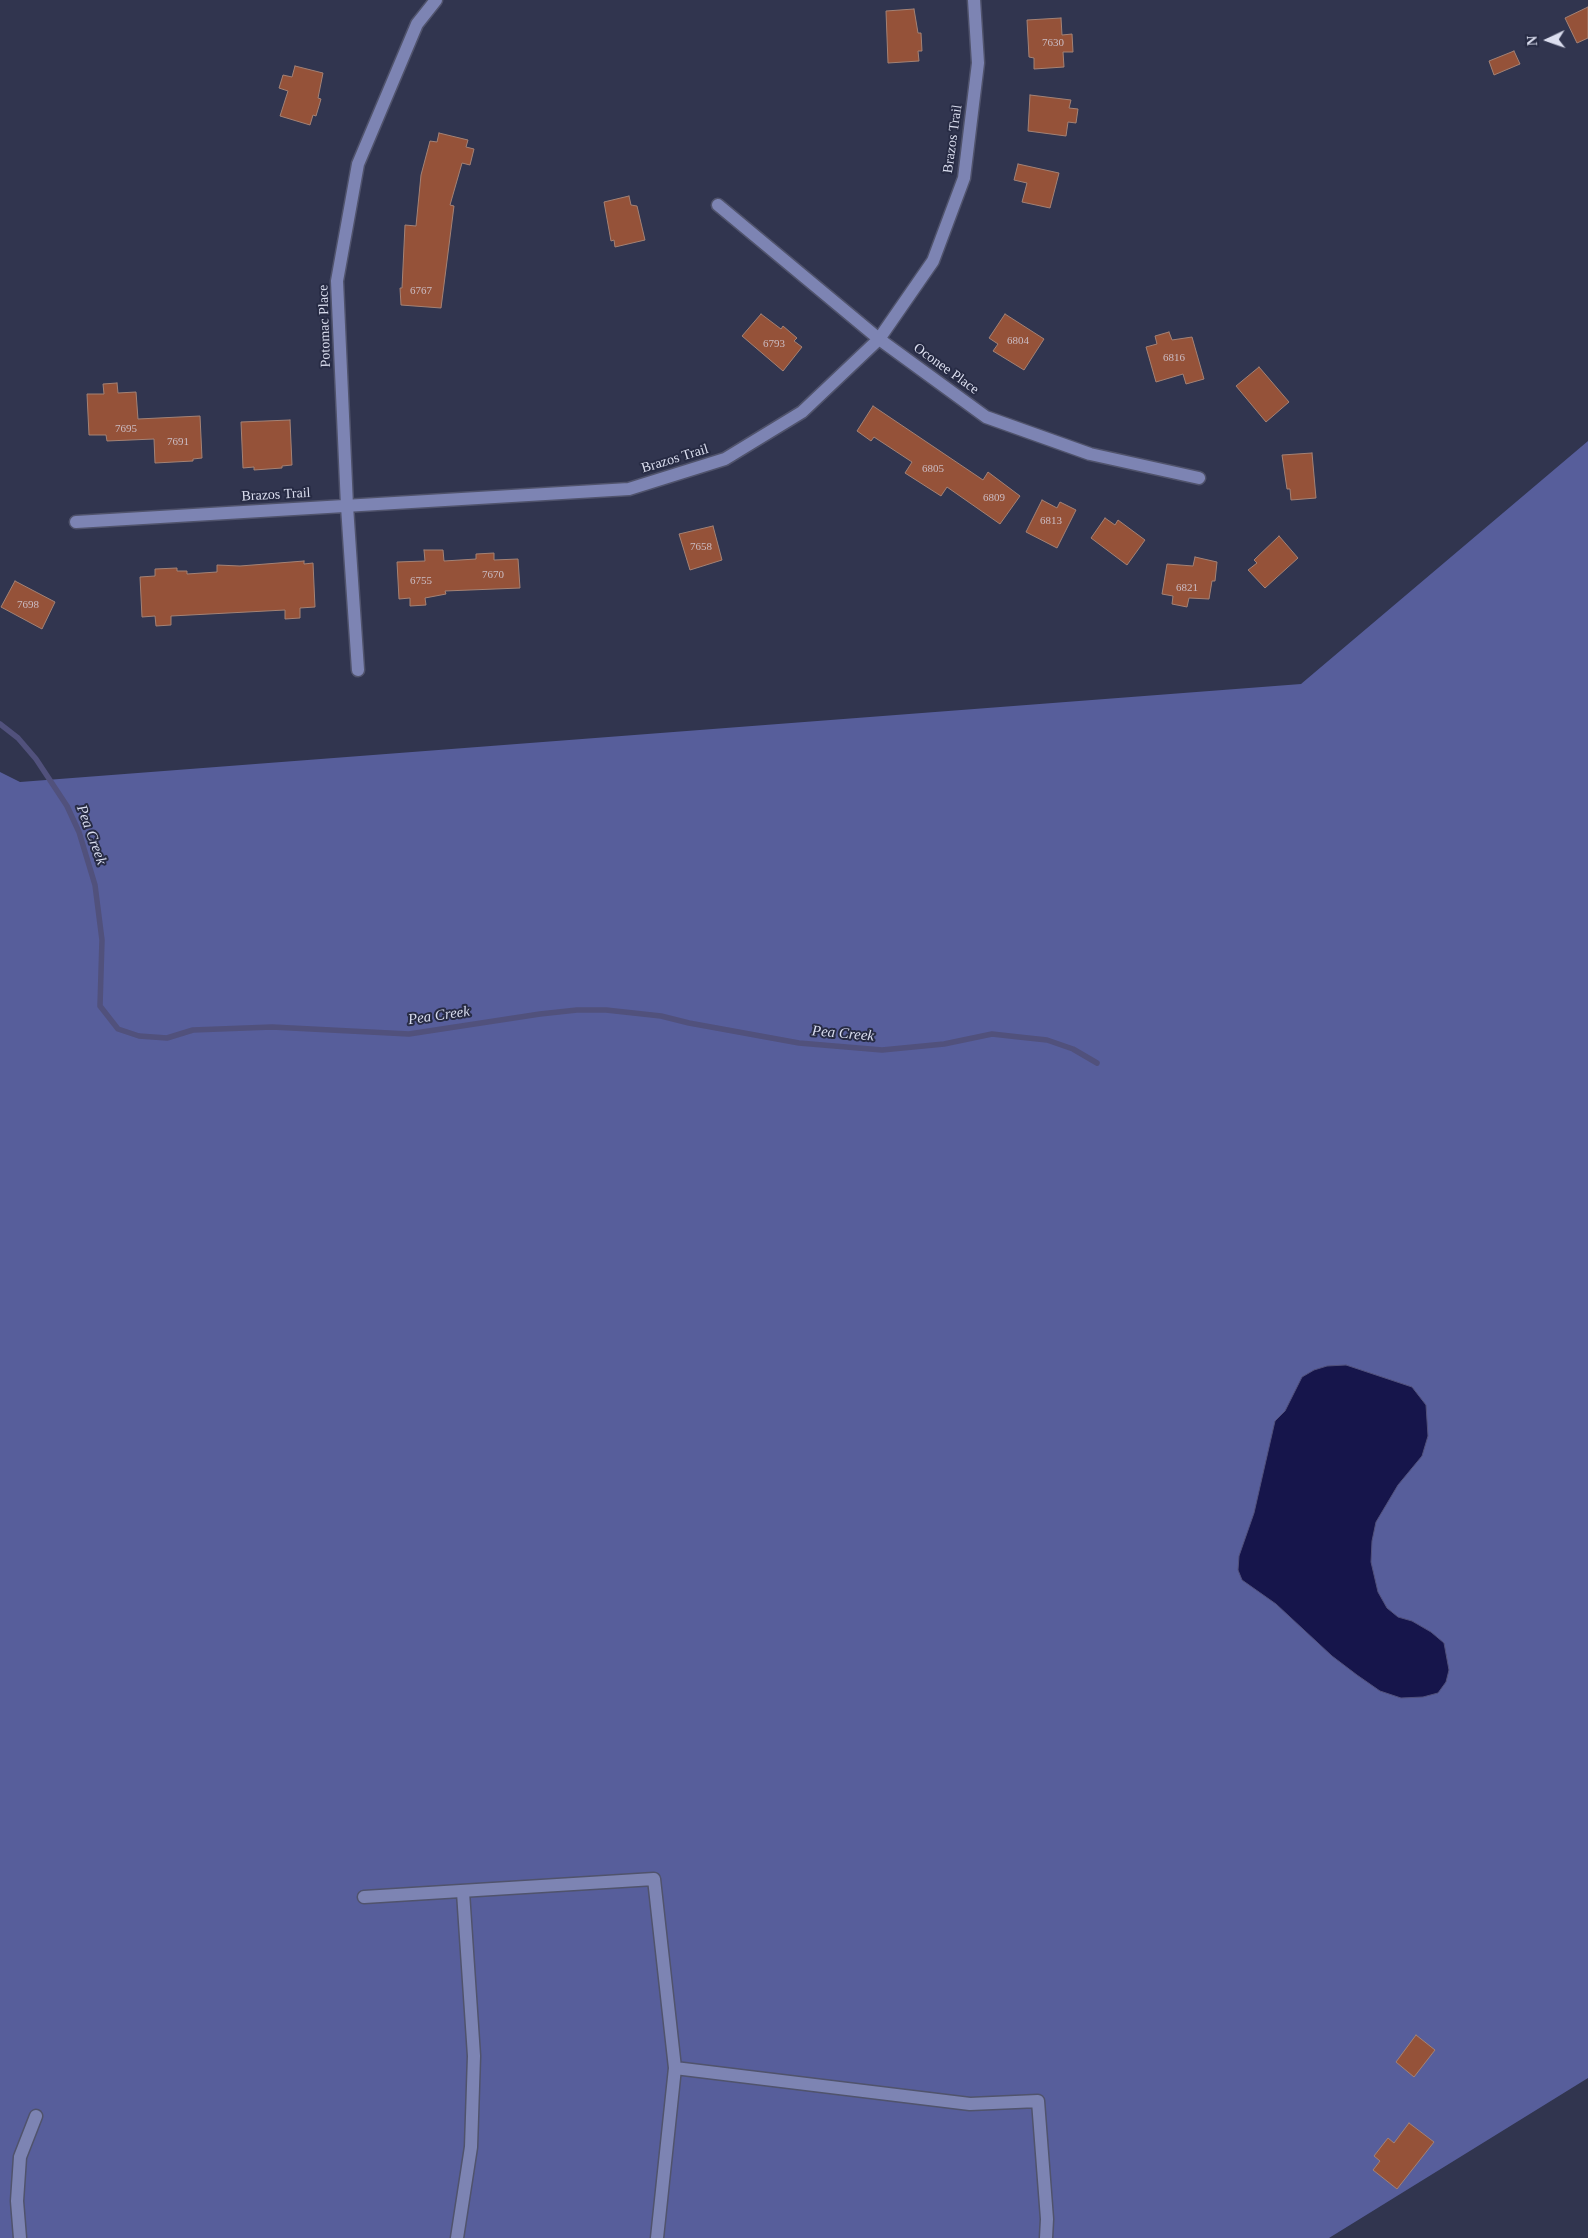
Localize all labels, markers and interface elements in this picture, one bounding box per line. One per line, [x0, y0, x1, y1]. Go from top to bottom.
north arrow [1523, 15, 1573, 65]
text: N [1525, 35, 1540, 46]
house number: 7630 [1042, 36, 1064, 50]
street label: Brazos Trail [940, 104, 966, 174]
street label: Potomac Place [315, 284, 335, 368]
house number: 6767 [410, 284, 432, 298]
house number: 6804 [1007, 334, 1029, 348]
house number: 6793 [763, 337, 785, 351]
street label: Oconee Place [910, 340, 982, 398]
house number: 6816 [1163, 351, 1185, 365]
house number: 7695 [115, 422, 137, 436]
house number: 7691 [167, 435, 189, 449]
street label: Brazos Trail [640, 441, 710, 477]
house number: 6805 [922, 462, 944, 476]
street label: Brazos Trail [241, 485, 311, 505]
house number: 6809 [983, 491, 1005, 505]
house number: 6813 [1040, 514, 1062, 528]
house number: 7658 [690, 540, 712, 554]
house number: 7670 [482, 568, 504, 582]
house number: 6755 [410, 574, 432, 588]
house number: 6821 [1176, 581, 1198, 595]
house number: 7698 [17, 598, 39, 612]
water label: Pea Creek [72, 803, 110, 867]
water label: Pea Creek [407, 1003, 471, 1029]
water label: Pea Creek [811, 1022, 875, 1046]

